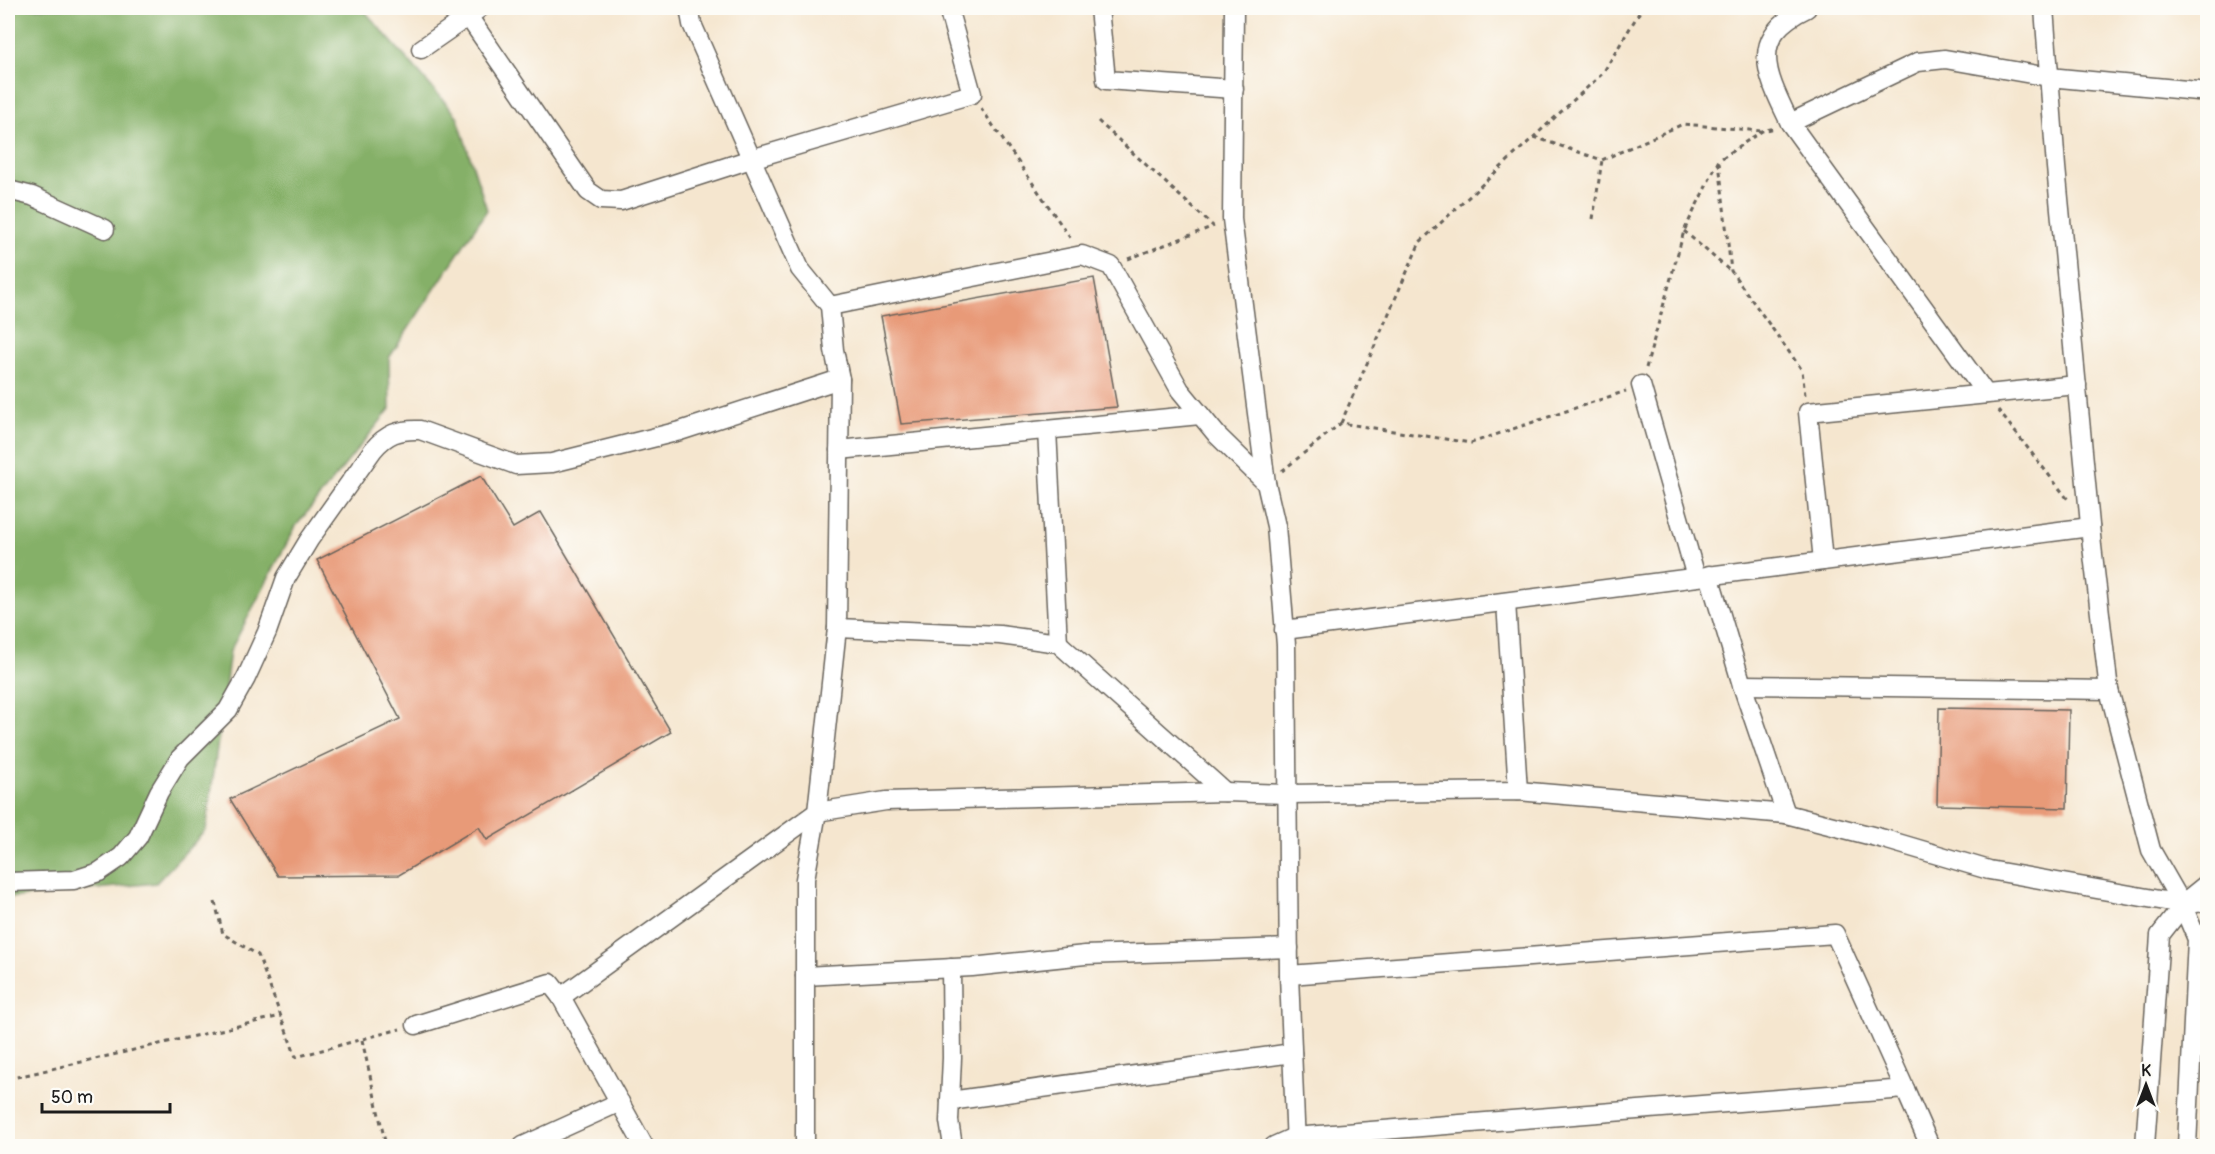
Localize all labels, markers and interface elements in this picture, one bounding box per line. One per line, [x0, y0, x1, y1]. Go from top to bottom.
north arrow [2116, 1055, 2176, 1115]
text: K [2141, 1061, 2151, 1081]
scale bar [42, 1076, 170, 1114]
text: 50 m [51, 1086, 93, 1109]

